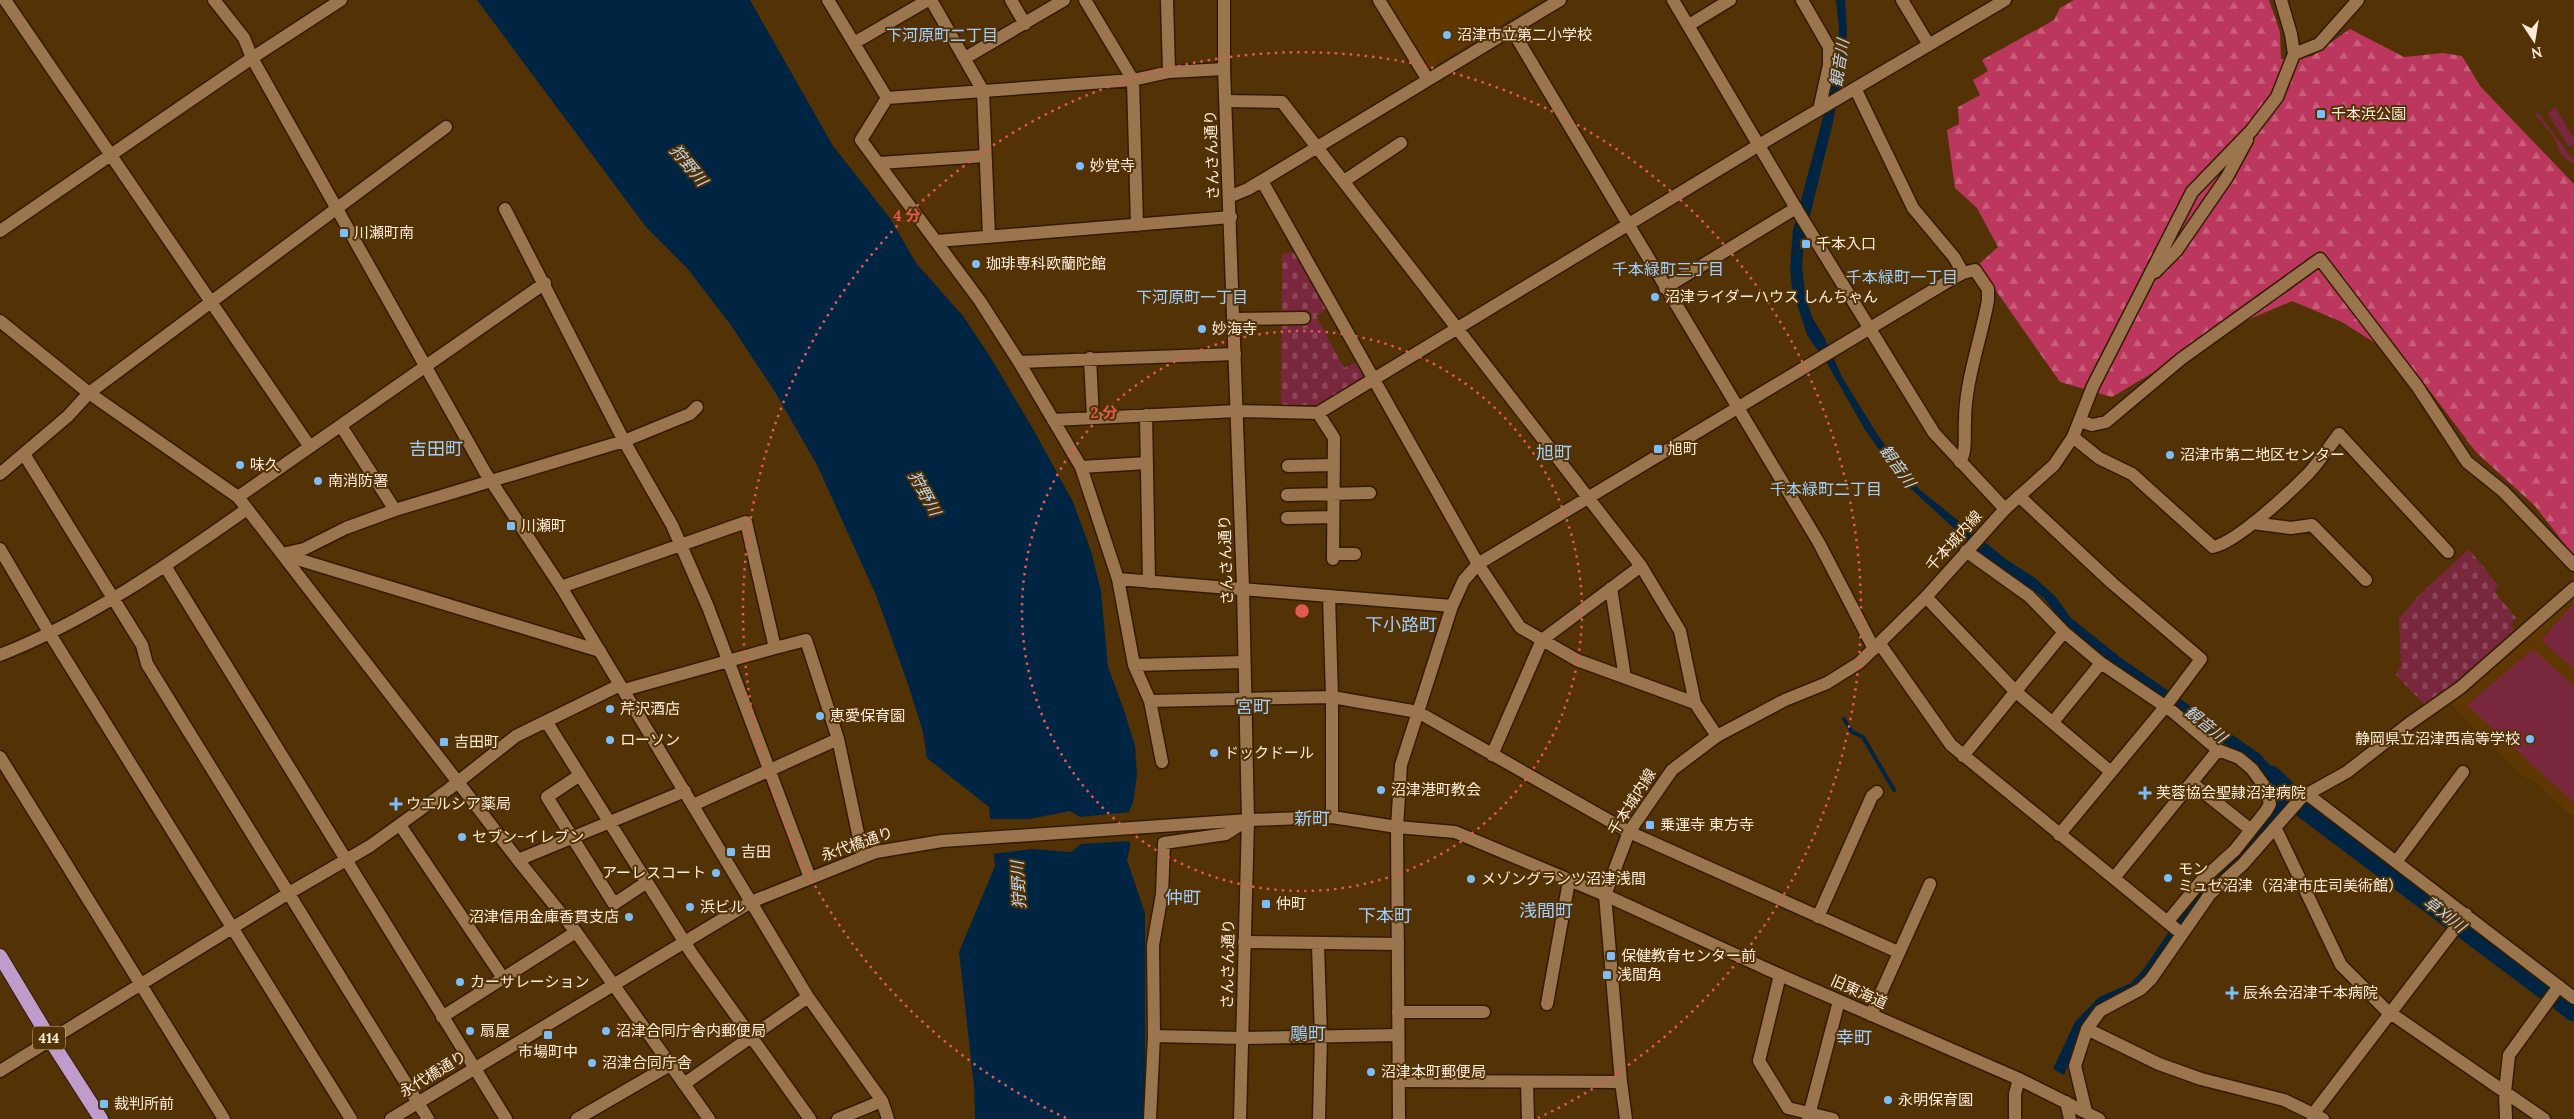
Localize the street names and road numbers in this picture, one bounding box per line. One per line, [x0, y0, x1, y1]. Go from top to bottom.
street label: さんさん通り [1200, 110, 1223, 200]
street label: 千本城内線 [1921, 506, 1986, 575]
street label: さんさん通り [1214, 515, 1237, 605]
street label: 千本城内線 [1604, 765, 1660, 839]
street label: 永代橋通り [818, 822, 895, 865]
street label: さんさん通り [1217, 919, 1238, 1009]
street label: 旧東海道 [1828, 971, 1890, 1012]
road number: 414 [33, 1026, 65, 1050]
street label: 永代橋通り [396, 1046, 470, 1101]

